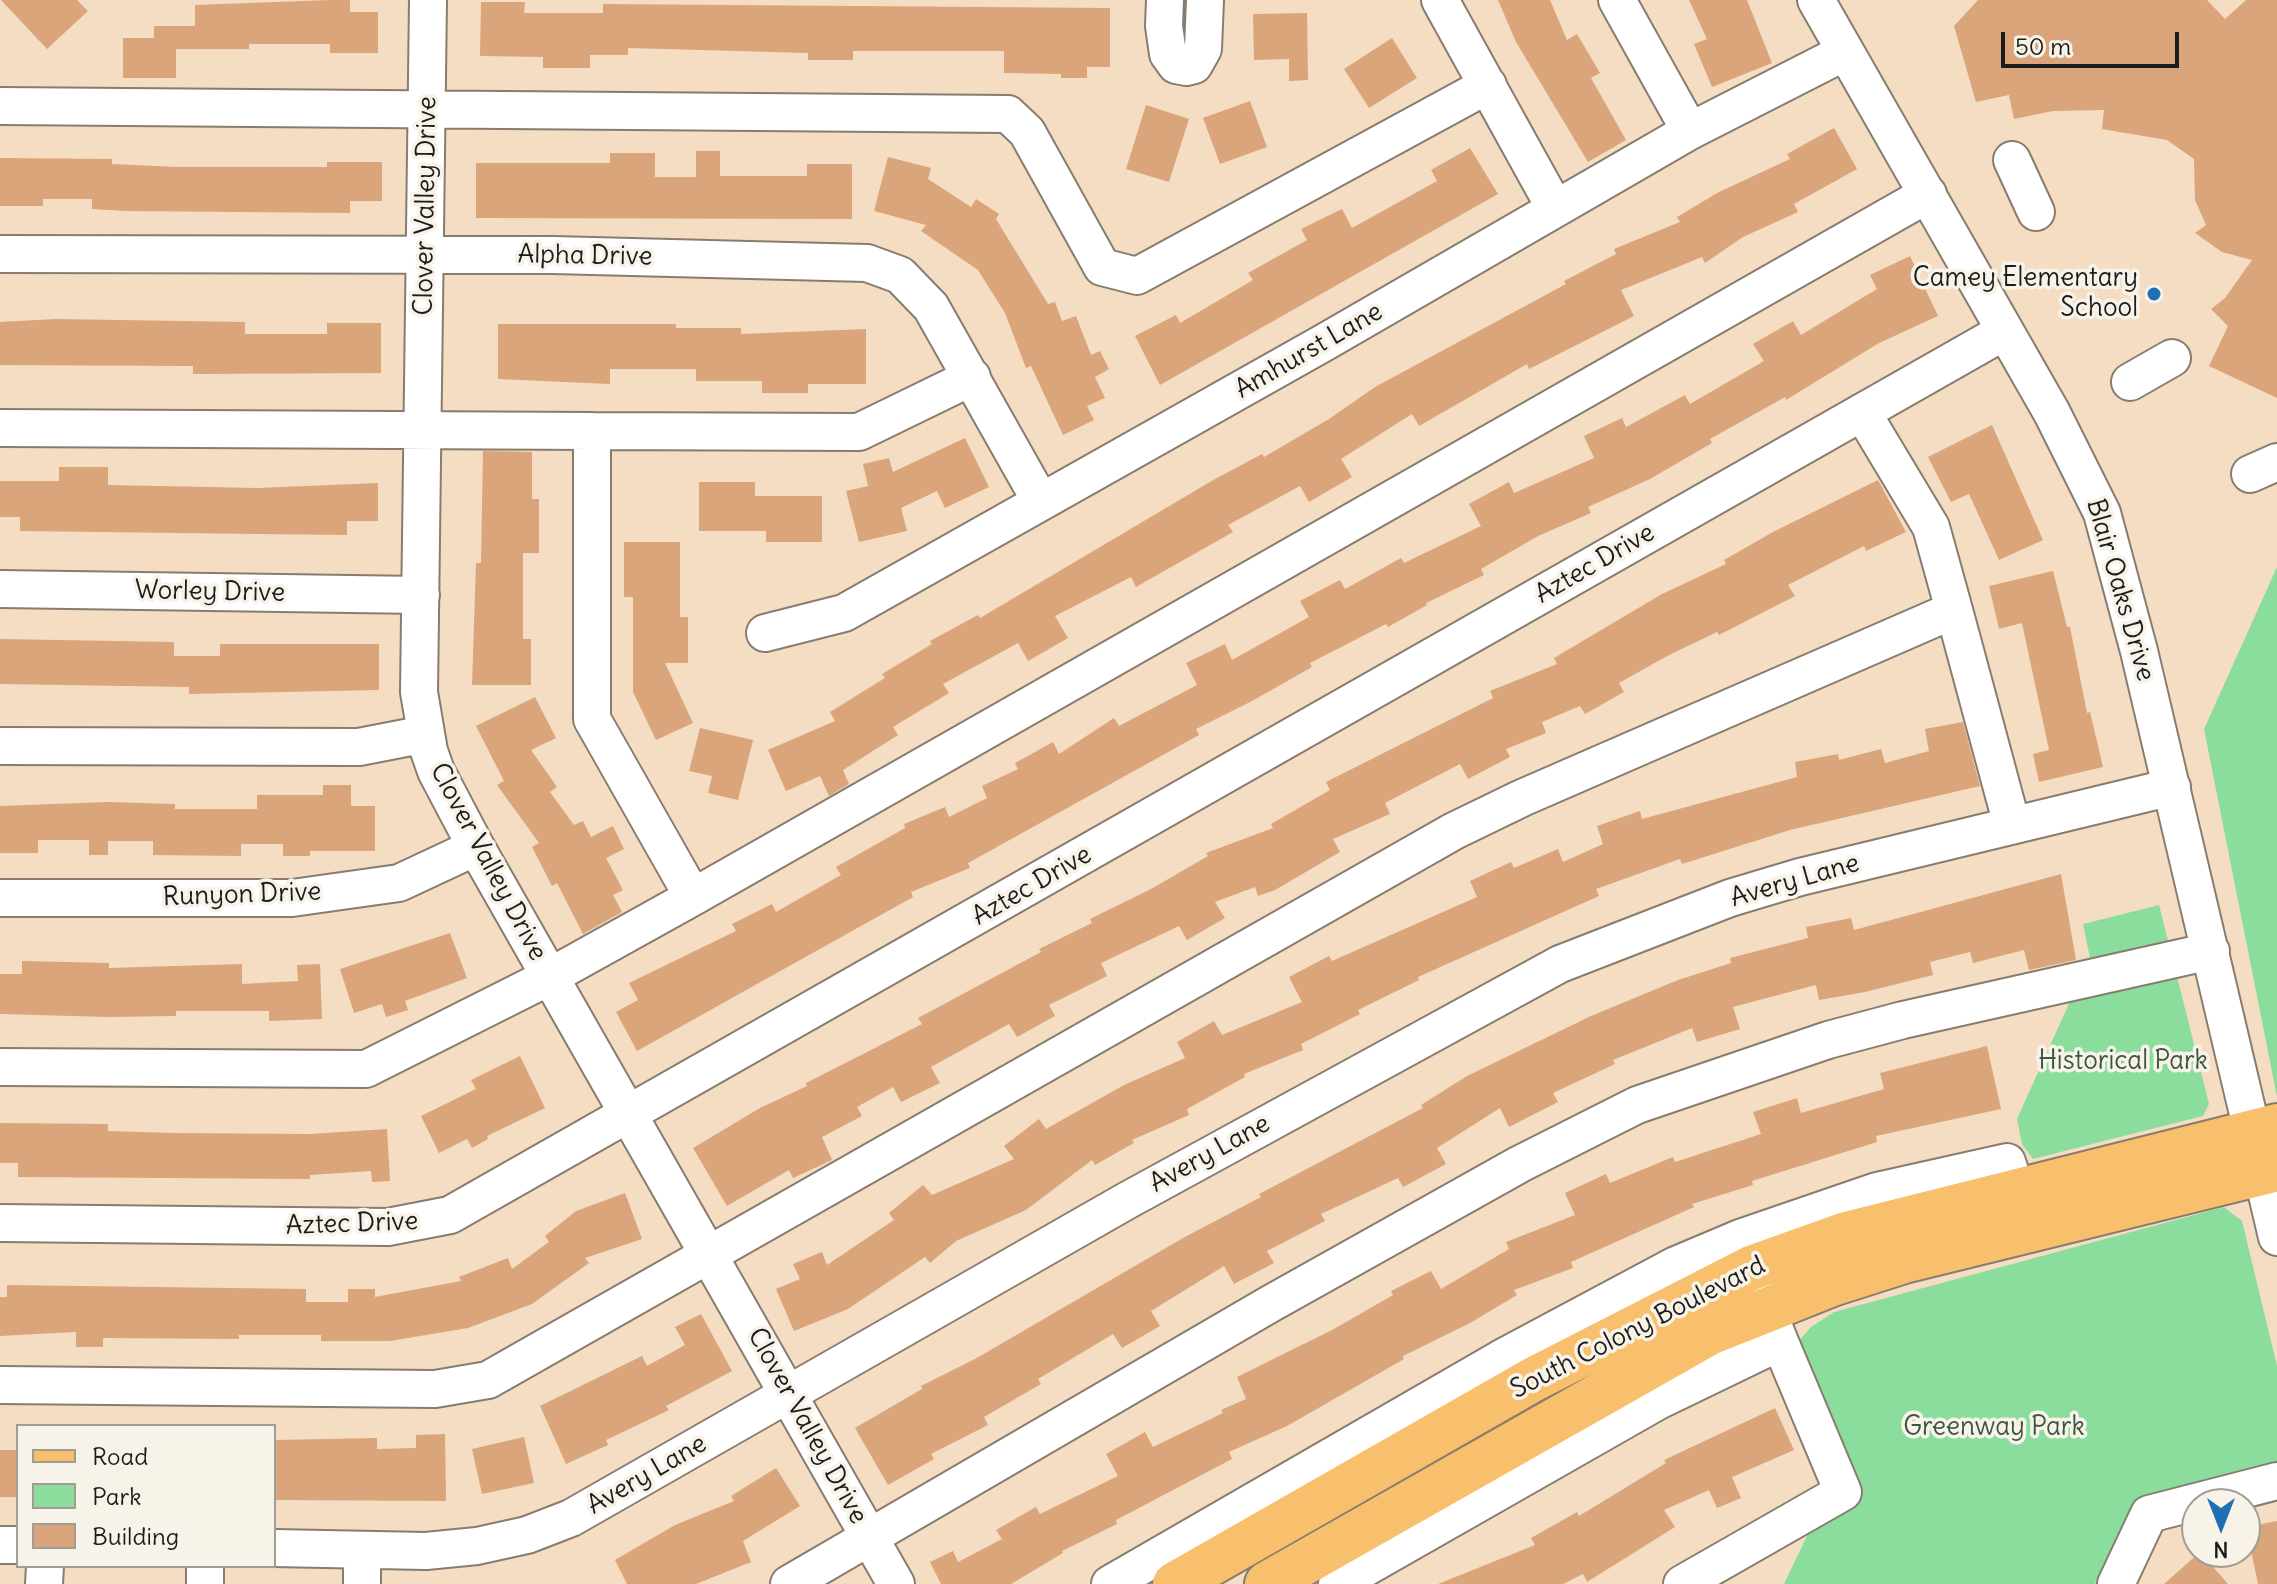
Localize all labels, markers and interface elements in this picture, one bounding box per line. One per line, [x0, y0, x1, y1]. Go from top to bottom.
scale bar [2005, 16, 2183, 66]
text: 50 m [2015, 31, 2071, 61]
street label: Clover Valley Drive [408, 96, 444, 316]
street label: Alpha Drive [517, 239, 653, 273]
place label: Camey Elementary School [1913, 263, 2138, 324]
marker: Camey Elementary School [2145, 285, 2163, 303]
street label: Amhurst Lane [1230, 296, 1388, 406]
street label: Blair Oaks Drive [2079, 495, 2161, 685]
street label: Aztec Drive [1530, 517, 1660, 611]
street label: Worley Drive [135, 575, 285, 609]
street label: Clover Valley Drive [423, 758, 553, 966]
street label: Aztec Drive [967, 839, 1097, 933]
street label: Avery Lane [1727, 848, 1863, 914]
street label: Runyon Drive [162, 877, 322, 913]
park label: Historical Park [2038, 1046, 2208, 1078]
street label: Avery Lane [1144, 1108, 1276, 1200]
street label: Aztec Drive [285, 1206, 419, 1242]
street label: South Colony Boulevard [1505, 1250, 1771, 1406]
street label: Clover Valley Drive [740, 1323, 874, 1529]
park label: Greenway Park [1903, 1412, 2085, 1444]
legend [16, 1424, 276, 1568]
street label: Avery Lane [582, 1428, 712, 1522]
text: Road [92, 1441, 148, 1471]
text: Park [92, 1481, 142, 1511]
north arrow [2181, 1488, 2261, 1568]
text: Building [92, 1521, 179, 1551]
text: N [2213, 1536, 2229, 1564]

